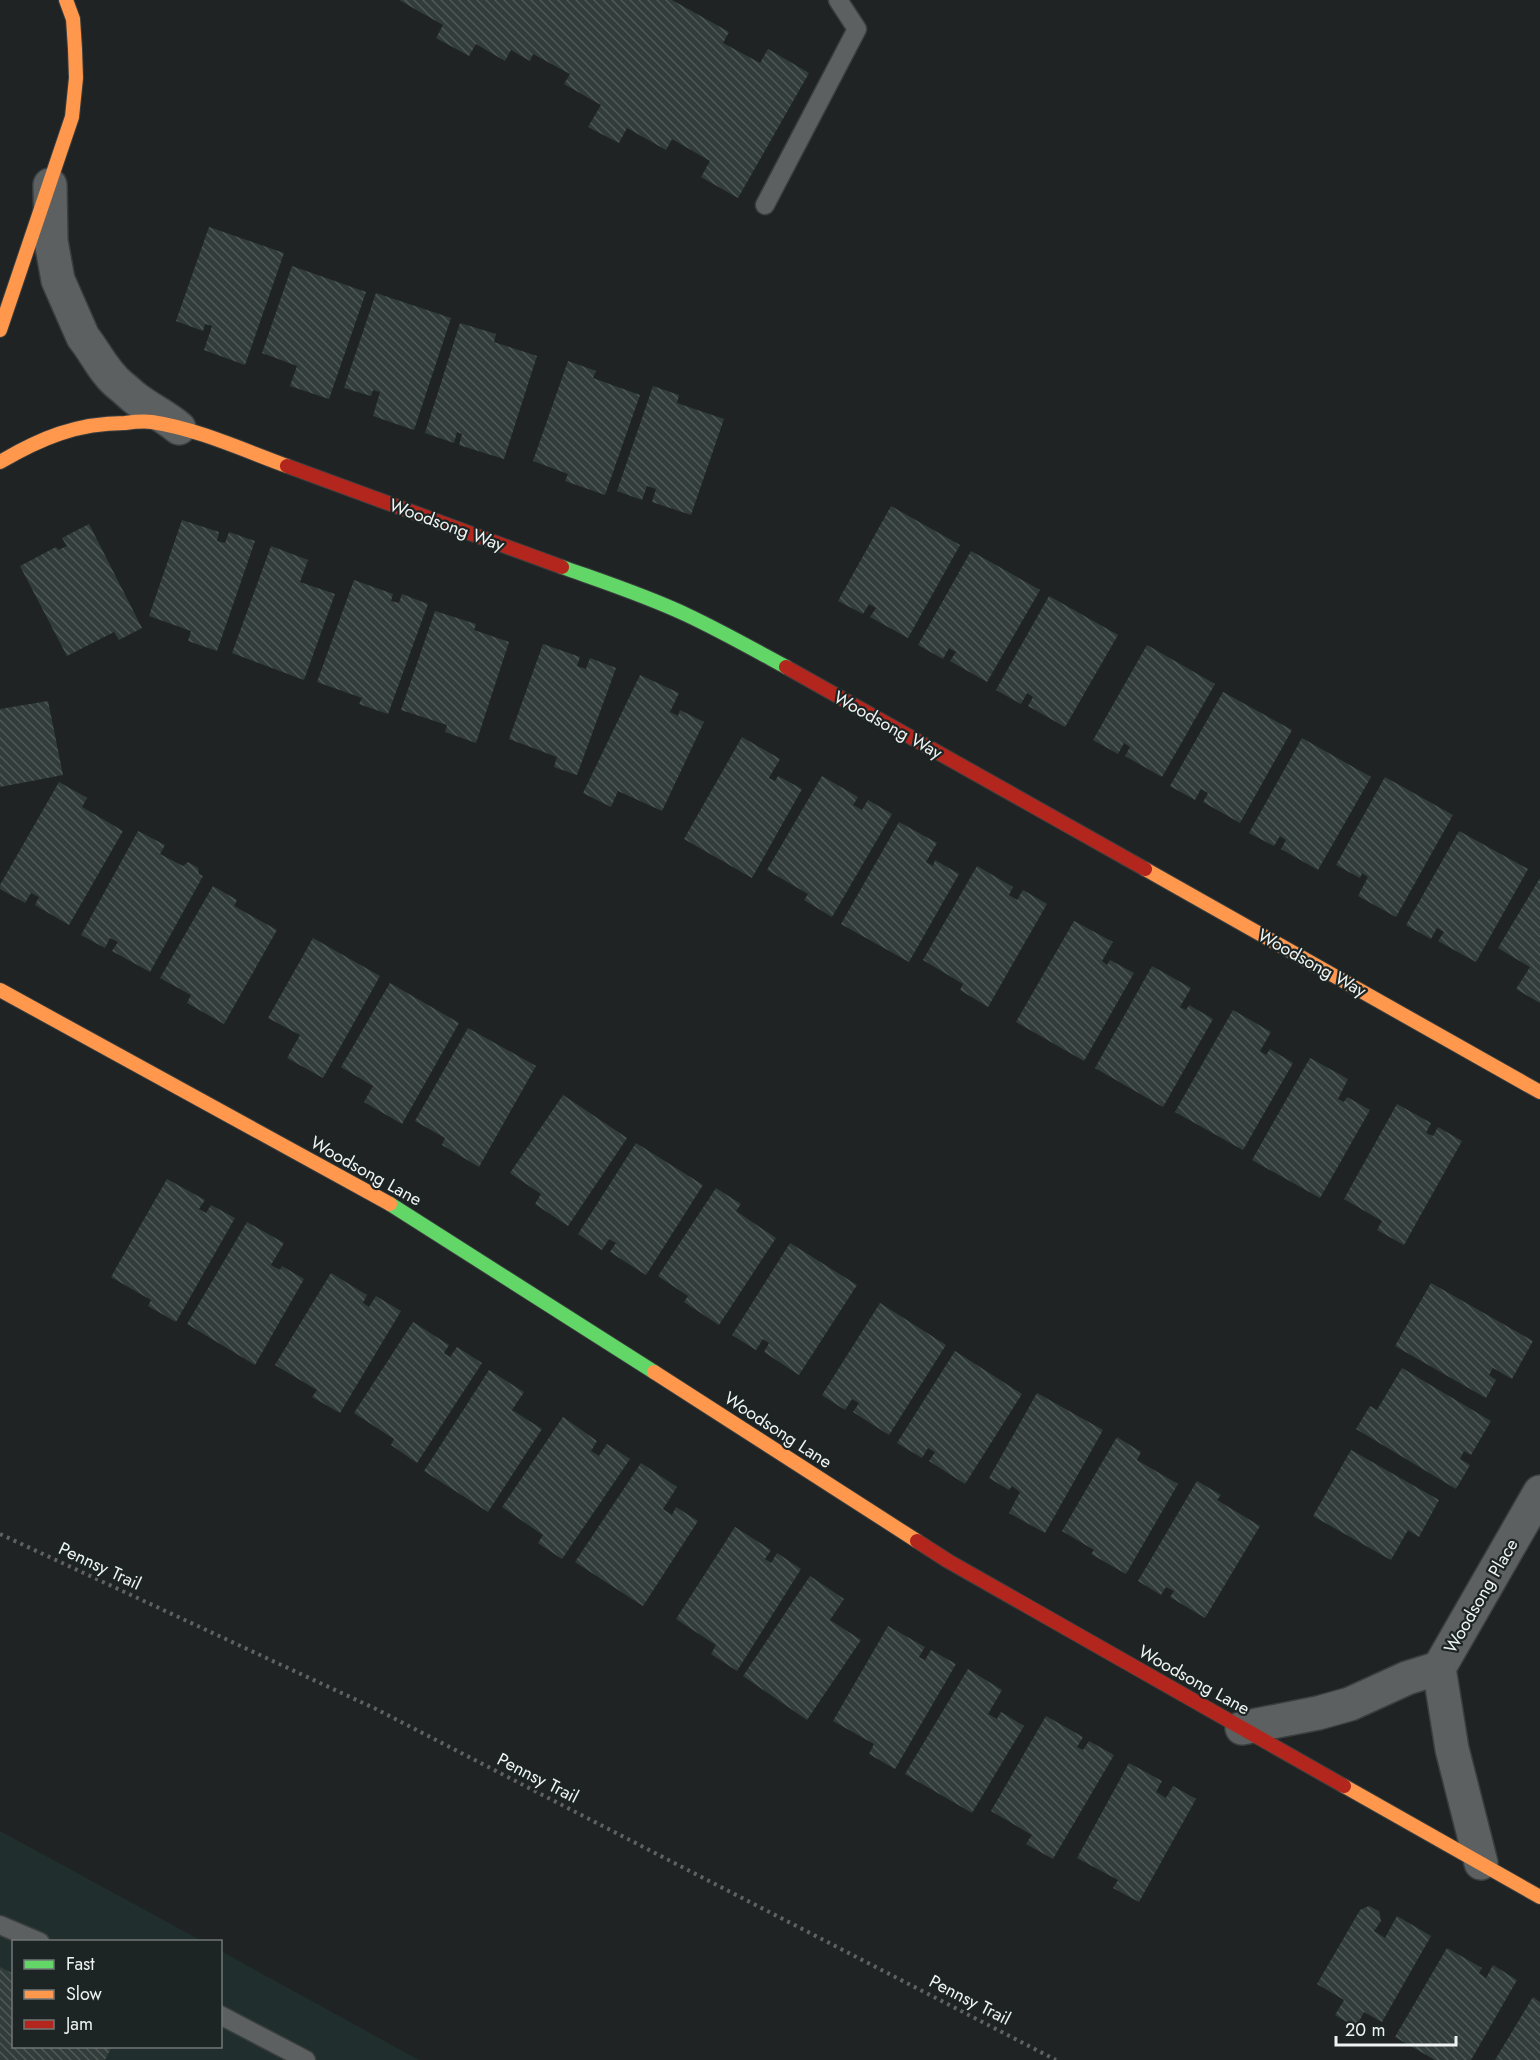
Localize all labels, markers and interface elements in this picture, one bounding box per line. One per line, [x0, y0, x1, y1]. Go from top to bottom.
street label: Woodsong Way [386, 492, 508, 558]
street label: Woodsong Way [829, 684, 947, 766]
street label: Woodsong Way [1253, 922, 1371, 1004]
street label: Woodsong Lane [305, 1130, 427, 1212]
street label: Woodsong Lane [719, 1385, 837, 1475]
street label: Woodsong Place [1437, 1534, 1525, 1658]
street label: Pennsy Trail [54, 1536, 146, 1596]
street label: Woodsong Lane [1133, 1639, 1255, 1721]
street label: Pennsy Trail [493, 1746, 583, 1810]
legend [12, 1940, 222, 2048]
text: Fast [66, 1951, 95, 1977]
street label: Pennsy Trail [925, 1968, 1015, 2032]
text: Slow [66, 1981, 103, 2007]
scale bar [1336, 2009, 1456, 2047]
text: Jam [64, 2011, 93, 2037]
text: 20 m [1345, 2017, 1385, 2043]

